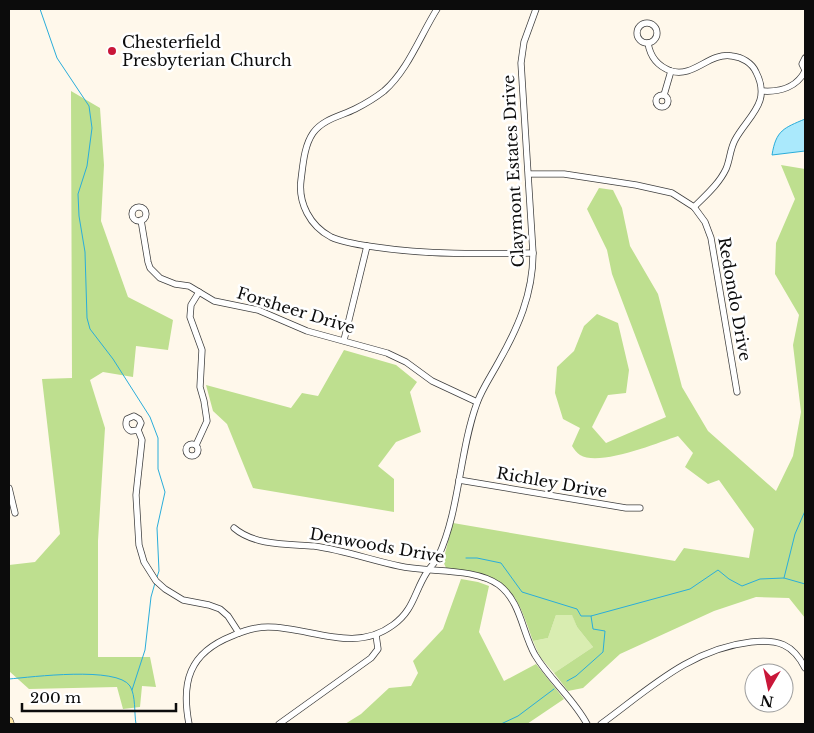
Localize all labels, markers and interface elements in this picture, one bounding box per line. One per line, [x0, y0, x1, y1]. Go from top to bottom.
place label: Chesterfield Presbyterian Church [122, 32, 292, 70]
marker: Chesterfield Presbyterian Church [106, 45, 118, 57]
street label: Claymont Estates Drive [498, 74, 528, 268]
street label: Redondo Drive [714, 235, 756, 363]
street label: Forsheer Drive [235, 283, 357, 337]
street label: Richley Drive [495, 462, 609, 502]
street label: Denwoods Drive [308, 523, 446, 567]
north arrow [744, 663, 794, 713]
scale bar [22, 680, 176, 712]
text: 200 m [30, 688, 81, 707]
text: N [759, 691, 775, 711]

